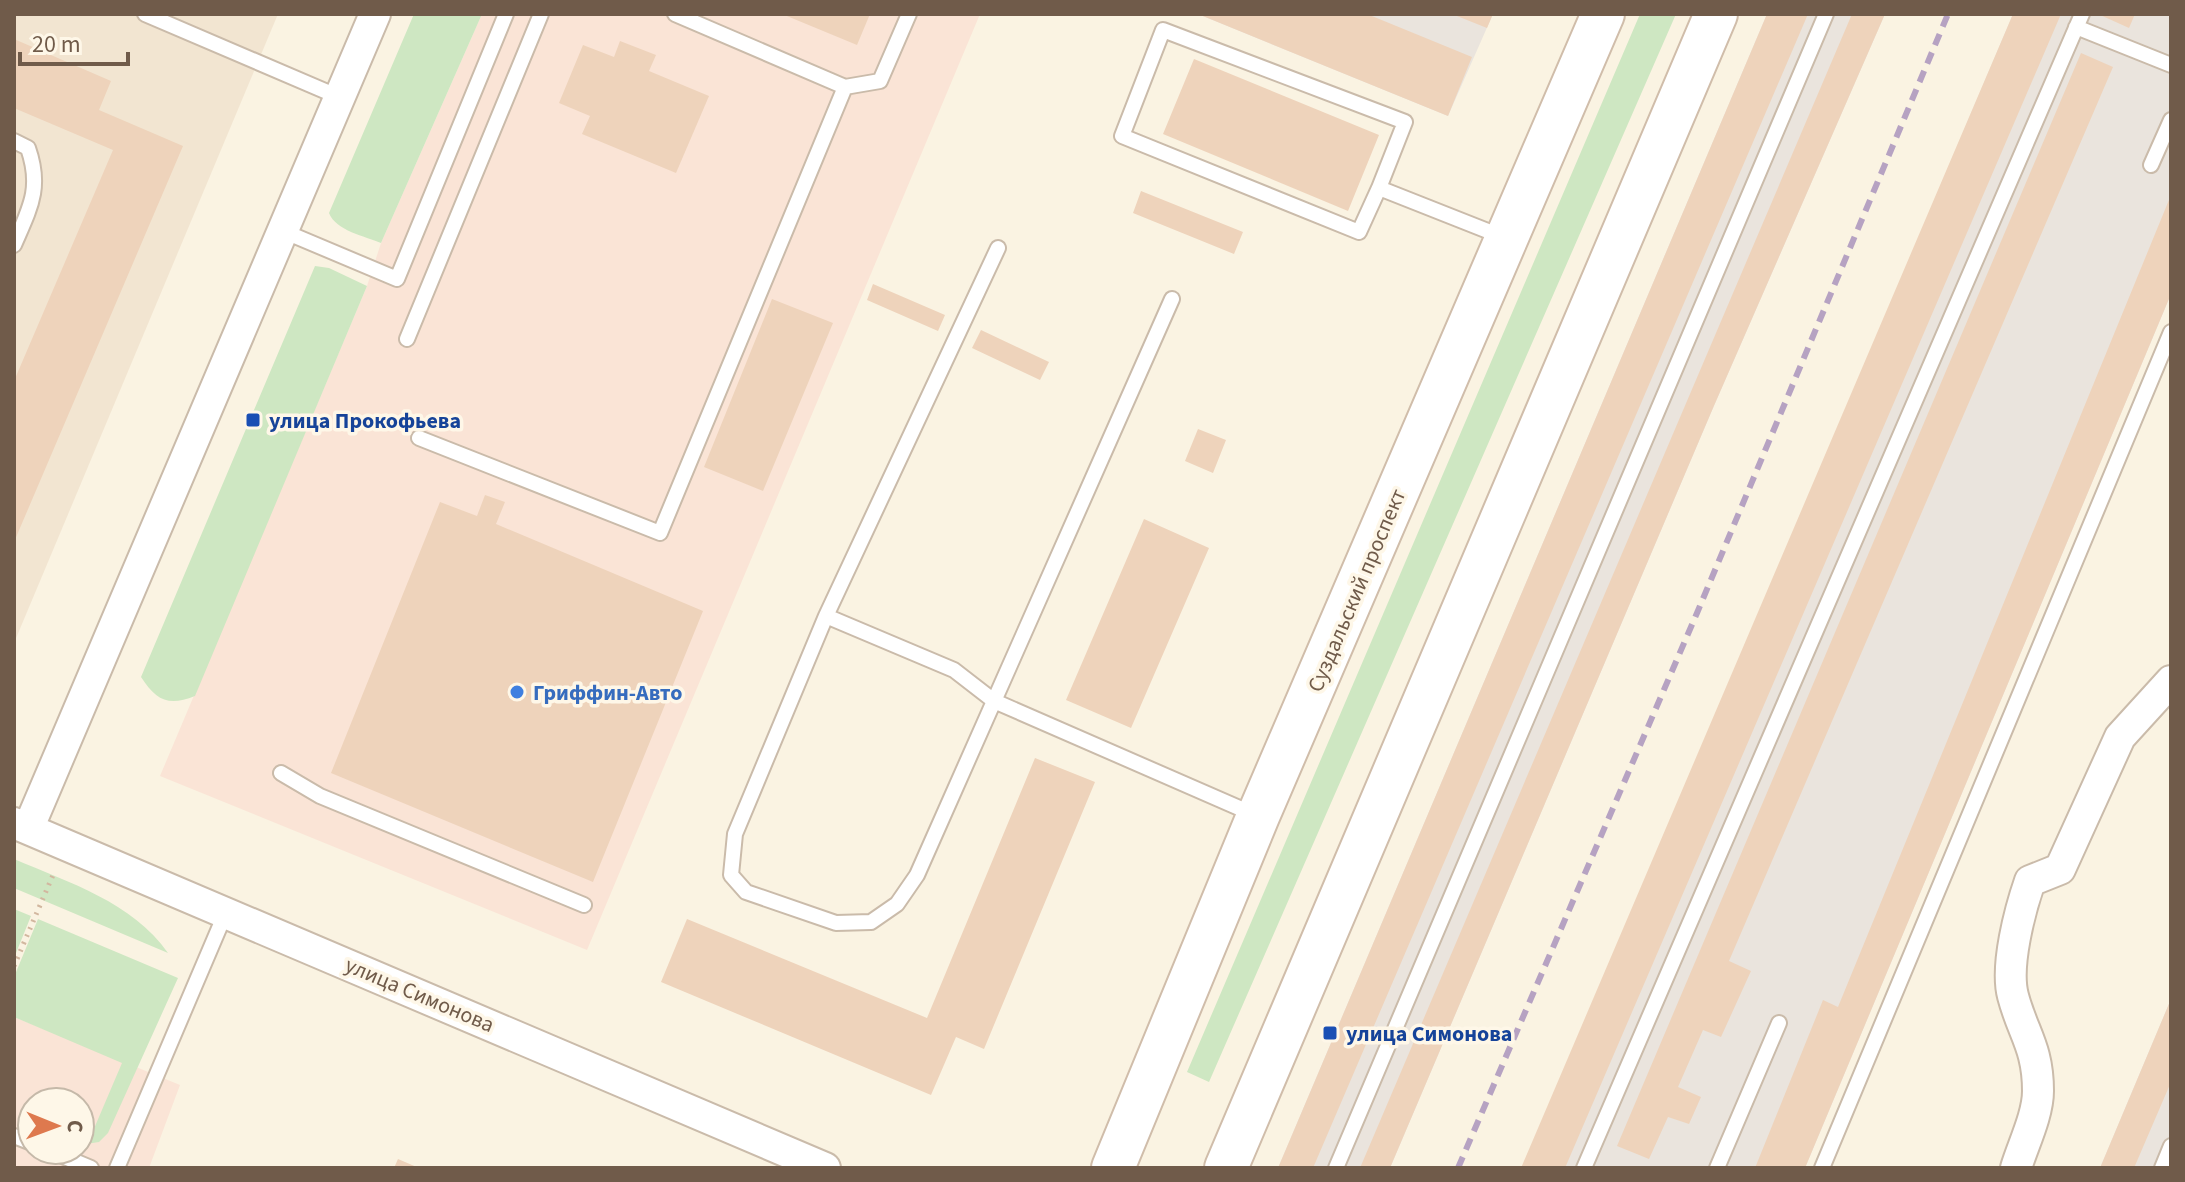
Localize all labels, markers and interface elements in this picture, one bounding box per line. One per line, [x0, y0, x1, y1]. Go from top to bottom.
scale bar [20, 16, 128, 66]
text: 20 m [32, 27, 81, 62]
place label: улица Прокофьева [269, 405, 461, 437]
marker: улица Прокофьева [244, 411, 262, 429]
street label: Суздальский проспект [1300, 484, 1414, 697]
place label: Гриффин-Авто [533, 677, 682, 709]
marker: Гриффин-Авто [508, 683, 526, 701]
street label: улица Симонова [340, 949, 499, 1041]
place label: улица Симонова [1346, 1018, 1512, 1050]
marker: улица Симонова [1321, 1024, 1339, 1042]
north arrow [16, 1086, 96, 1166]
text: С [59, 1120, 91, 1133]

